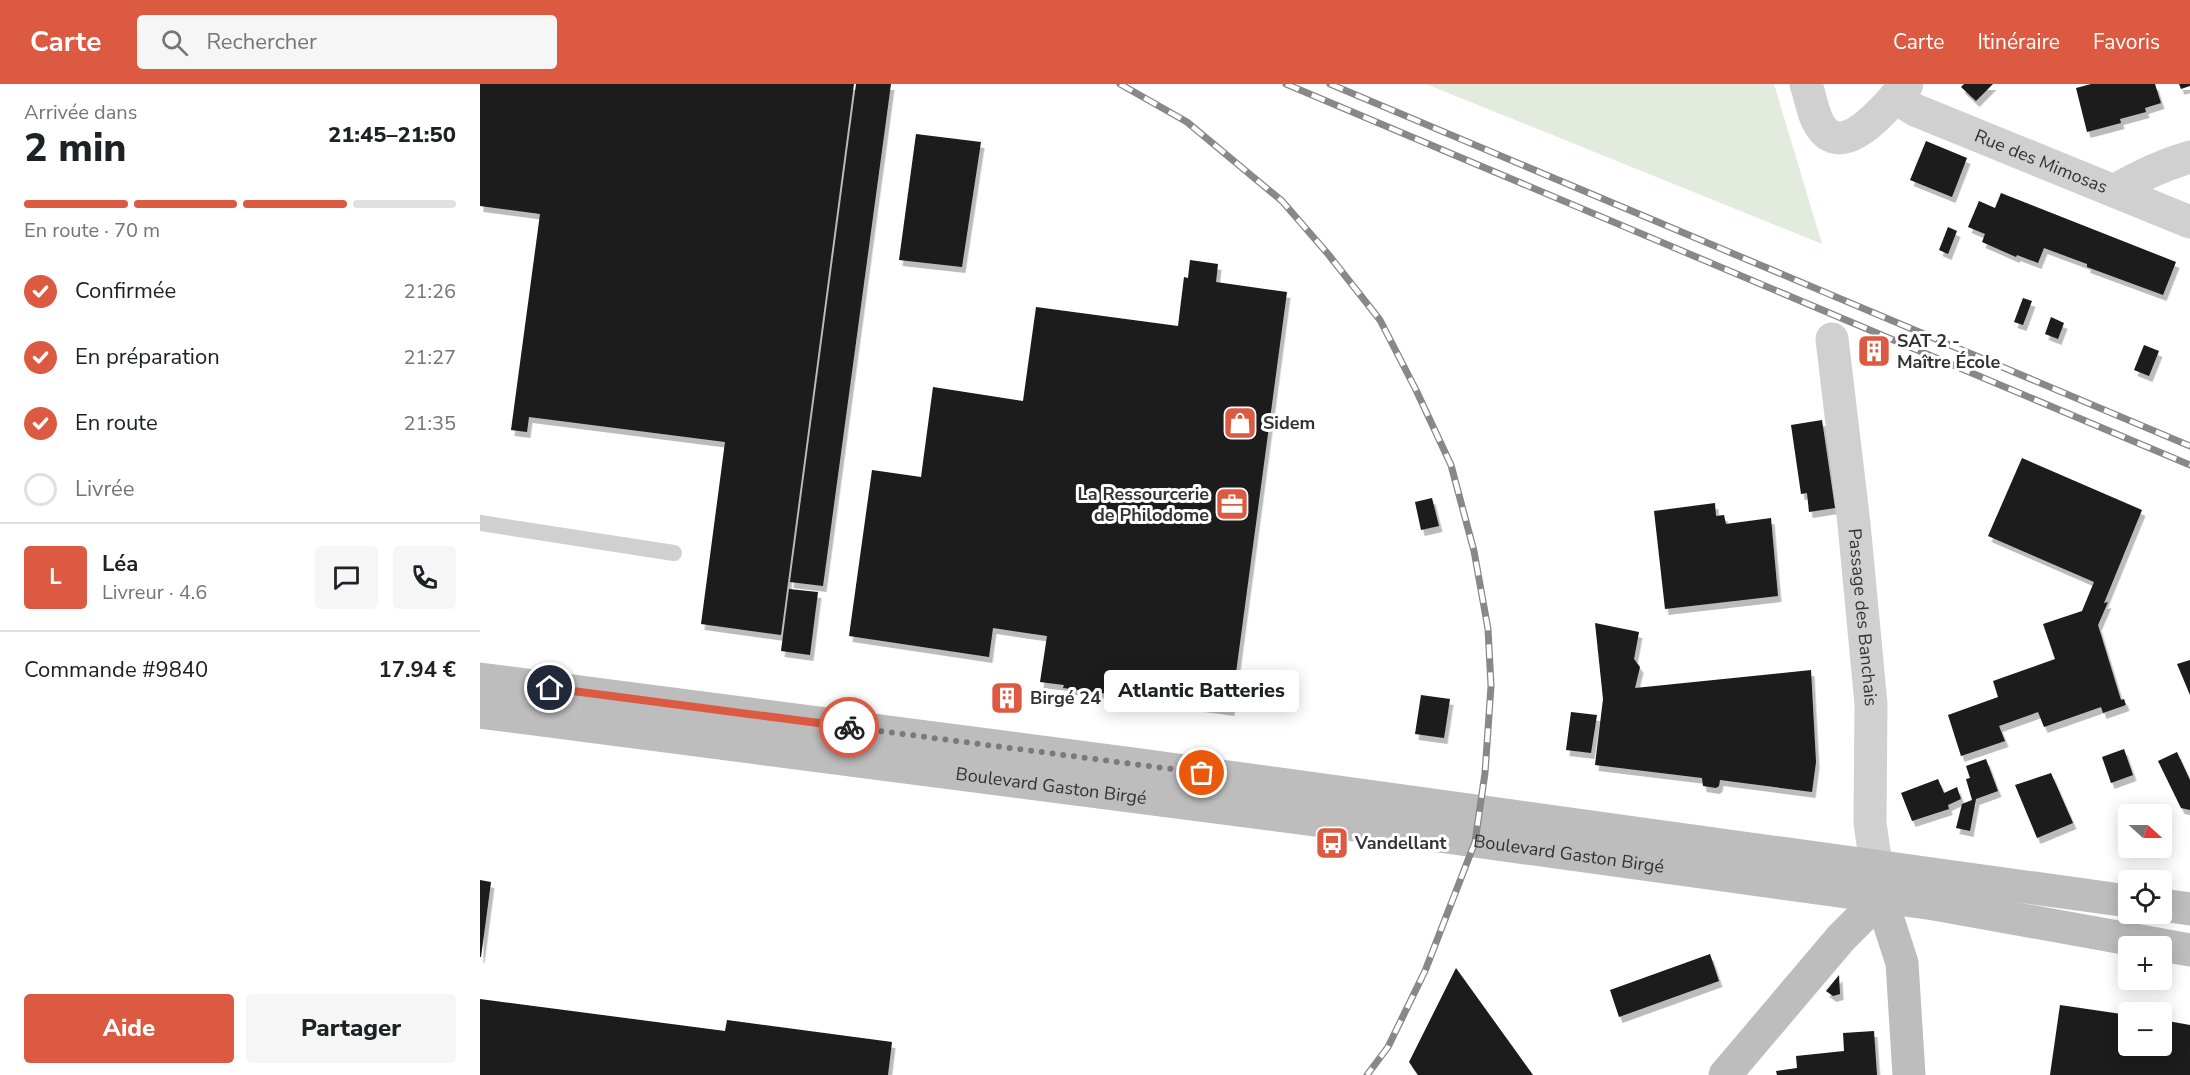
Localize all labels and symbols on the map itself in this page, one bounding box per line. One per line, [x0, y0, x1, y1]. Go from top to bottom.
street label: Rue des Mimosas [1971, 124, 2111, 199]
place label: SAT 2 - Maître École [1897, 329, 2001, 374]
building icon: SAT 2 - Maître École [1856, 333, 1892, 369]
shop icon: Sidem [1222, 405, 1258, 441]
place label: Sidem [1263, 411, 1315, 435]
place label: La Ressourcerie de Philodome [1078, 482, 1209, 527]
office icon: La Ressourcerie de Philodome [1214, 486, 1250, 522]
street label: Passage des Banchais [1842, 527, 1883, 707]
pin [524, 662, 575, 713]
callout: Atlantic Batteries [1104, 671, 1299, 713]
building icon: Birgé 24 [989, 680, 1025, 716]
place label: Birgé 24 [1030, 686, 1101, 710]
courier [819, 697, 879, 757]
pin [1176, 747, 1227, 798]
street label: Boulevard Gaston Birgé [954, 762, 1148, 810]
north arrow [2118, 804, 2172, 858]
bus stop icon: Vandellant [1314, 825, 1350, 861]
street label: Boulevard Gaston Birgé [1472, 829, 1666, 879]
place label: Vandellant [1354, 831, 1447, 855]

